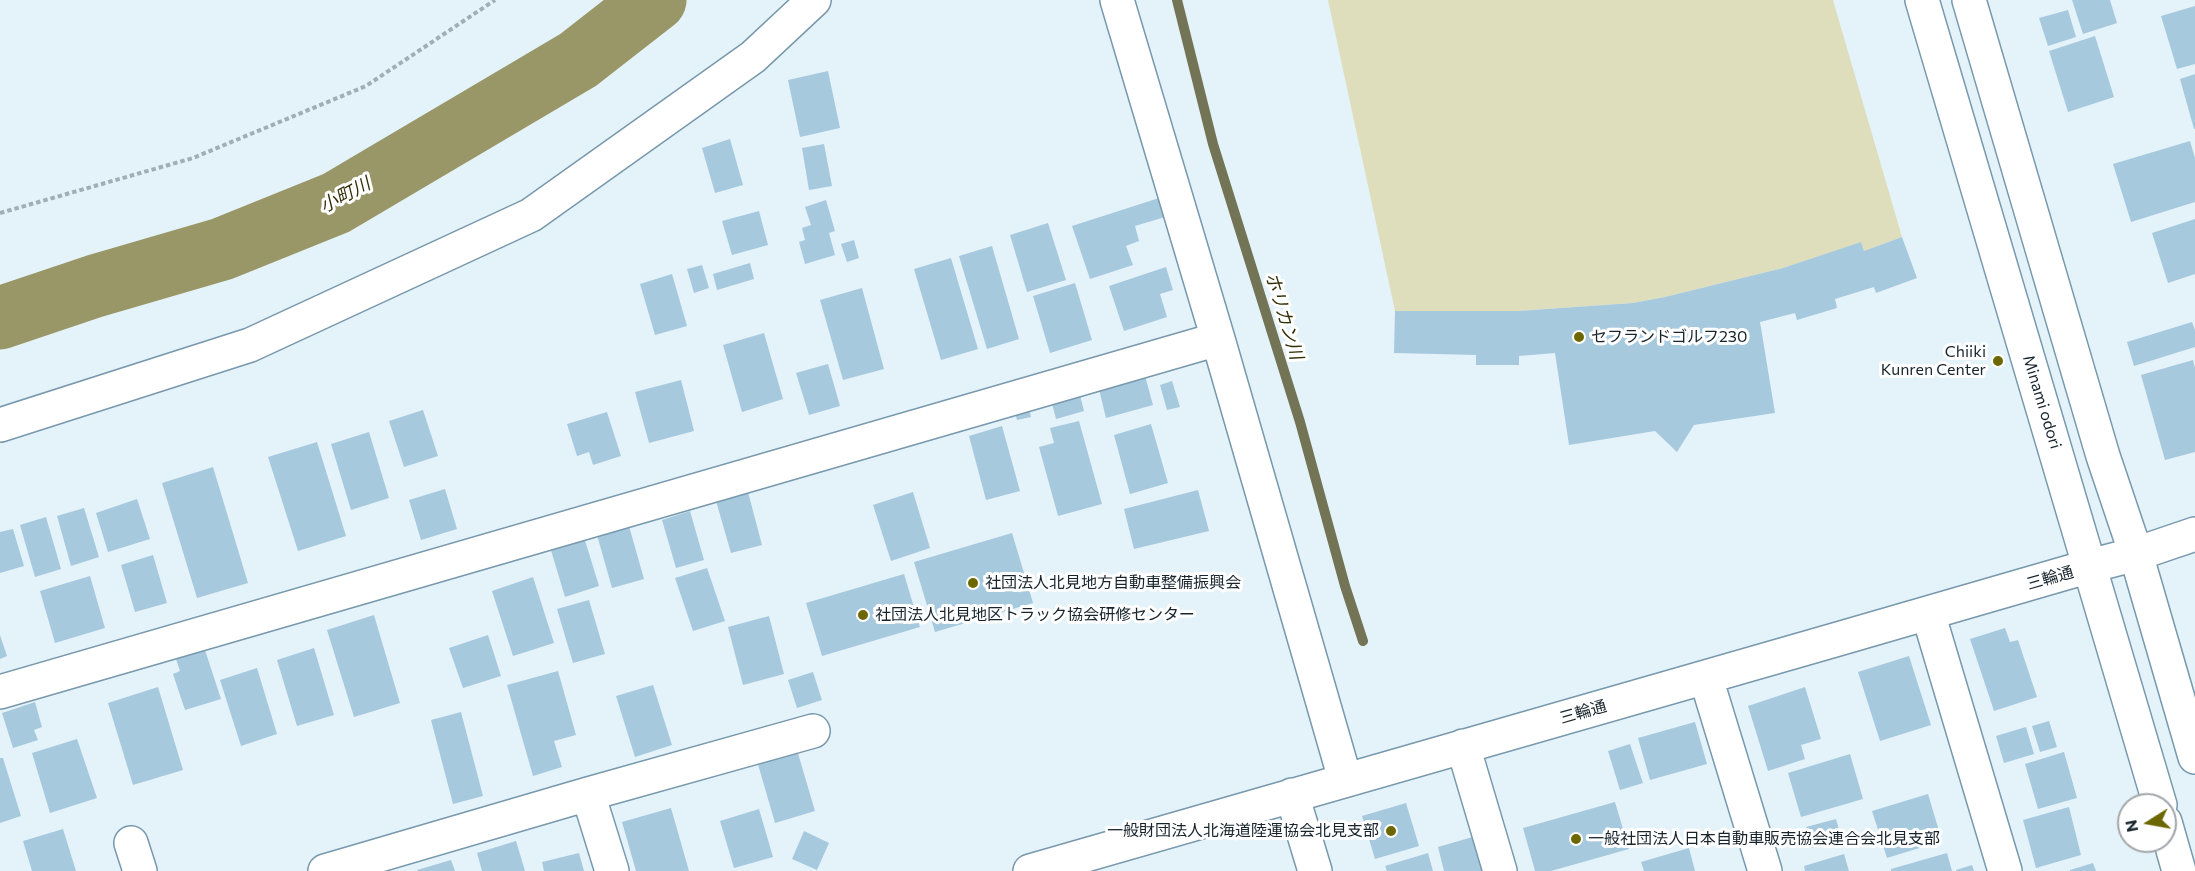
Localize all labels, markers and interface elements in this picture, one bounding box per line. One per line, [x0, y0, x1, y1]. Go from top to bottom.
water label: 小町川 [316, 173, 374, 217]
water label: ホリカン川 [1261, 270, 1307, 362]
place label: セフランドゴルフ230 [1591, 327, 1747, 347]
marker: セフランドゴルフ230 [1572, 330, 1586, 344]
place label: Chiiki Kunren Center [1881, 342, 1986, 380]
street label: Minami odori [2019, 353, 2065, 451]
marker: Chiiki Kunren Center [1991, 354, 2005, 368]
street label: 三輪通 [2024, 562, 2076, 594]
place label: 社団法人北見地方自動車整備振興会 [985, 573, 1241, 593]
marker: 社団法人北見地方自動車整備振興会 [966, 576, 980, 590]
place label: 社団法人北見地区トラック協会研修センター [875, 605, 1195, 625]
marker: 社団法人北見地区トラック協会研修センター [856, 608, 870, 622]
street label: 三輪通 [1557, 696, 1609, 728]
north arrow [2117, 793, 2177, 853]
text: N [2120, 818, 2141, 834]
place label: 一般財団法人北海道陸運協会北見支部 [1107, 821, 1379, 841]
marker: 一般財団法人北海道陸運協会北見支部 [1384, 824, 1398, 838]
place label: 一般社団法人日本自動車販売協会連合会北見支部 [1588, 829, 1940, 849]
marker: 一般社団法人日本自動車販売協会連合会北見支部 [1569, 832, 1583, 846]

